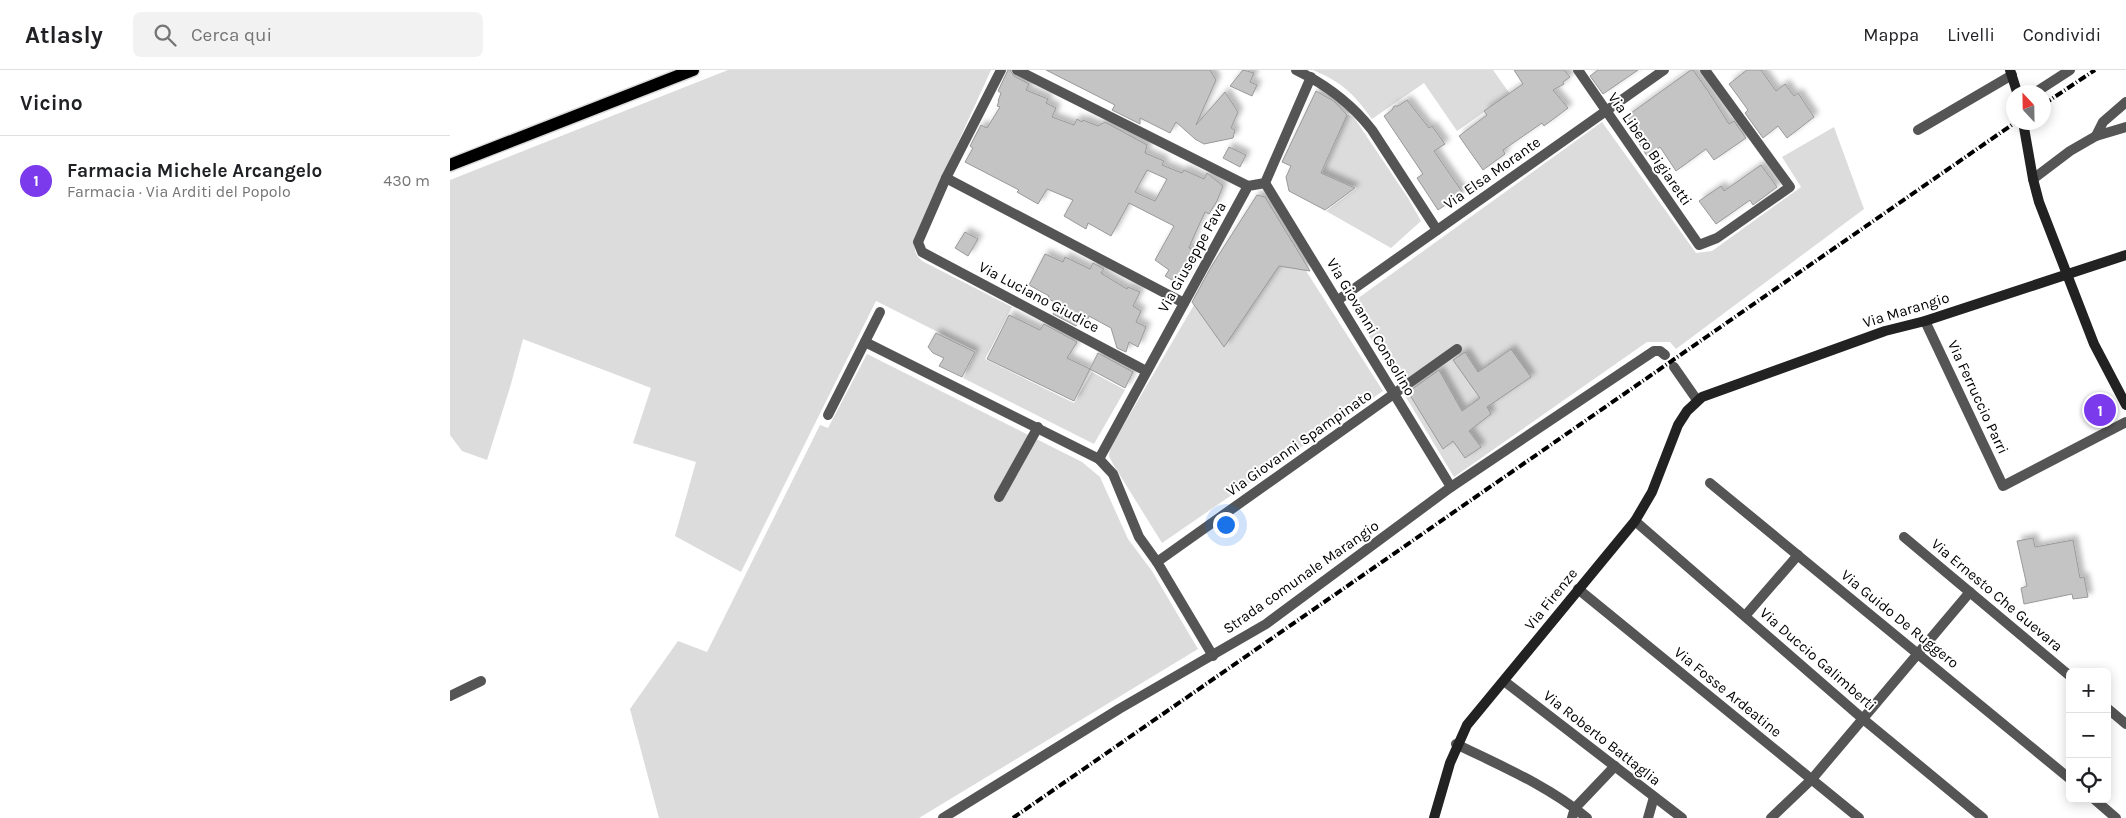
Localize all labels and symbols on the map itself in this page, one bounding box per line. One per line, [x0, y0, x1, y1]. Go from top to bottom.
north arrow [2006, 85, 2051, 130]
street label: Via Libero Bigiaretti [1604, 89, 1696, 209]
street label: Via Elsa Morante [1440, 133, 1544, 213]
street label: Via Giuseppe Fava [1154, 198, 1230, 316]
street label: Via Giovanni Consolino [1323, 255, 1419, 399]
street label: Via Luciano Giudice [976, 258, 1102, 336]
street label: Via Marangio [1861, 288, 1951, 332]
street label: Via Ferruccio Parri [1944, 337, 2012, 457]
street label: Via Giovanni Spampinato [1223, 386, 1375, 500]
pin: 1 [2084, 391, 2116, 429]
your location [1213, 512, 1239, 538]
street label: Strada comunale Marangio [1220, 516, 1382, 638]
street label: Via Ernesto Che Guevara [1928, 535, 2066, 655]
street label: Via Firenze [1521, 565, 1581, 633]
street label: Via Guido De Ruggero [1837, 566, 1963, 672]
street label: Via Duccio Galimberti [1756, 604, 1880, 714]
street label: Via Fosse Ardeatine [1671, 643, 1785, 741]
street label: Via Roberto Battaglia [1540, 687, 1664, 789]

